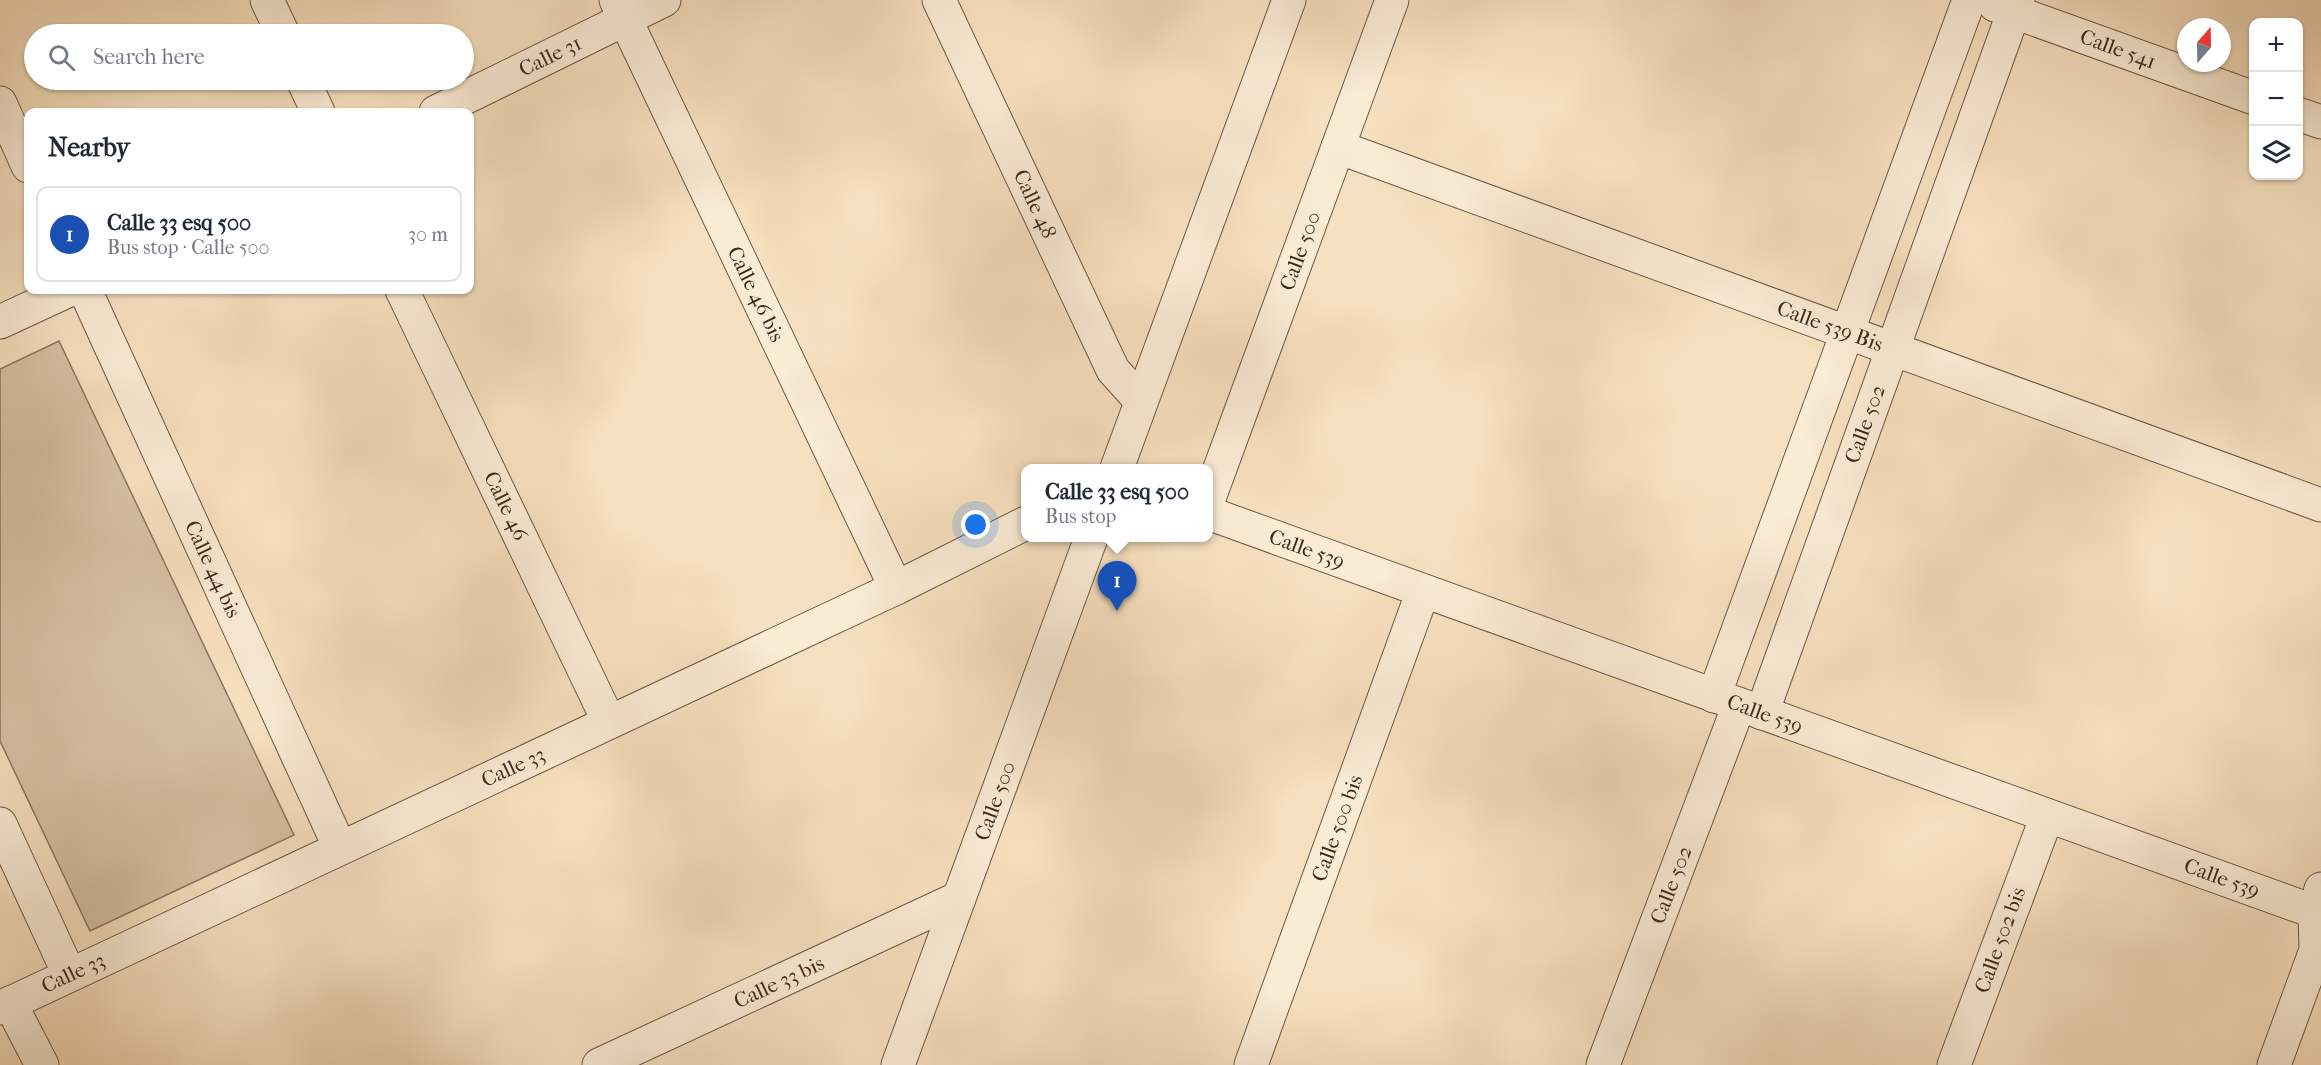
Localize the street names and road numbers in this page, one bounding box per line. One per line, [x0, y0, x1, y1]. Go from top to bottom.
street label: Calle 541 [2077, 24, 2159, 74]
street label: Calle 31 [515, 31, 585, 81]
street label: Calle 48 [1009, 166, 1061, 242]
street label: Calle 500 [1275, 208, 1325, 294]
street label: Calle 46 bis [723, 242, 790, 346]
street label: Calle 539 Bis [1774, 296, 1886, 356]
street label: Calle 502 [1840, 381, 1890, 466]
street label: Calle 46 [479, 467, 533, 545]
street label: Calle 44 bis [180, 517, 246, 622]
street label: Calle 539 [1266, 524, 1348, 574]
street label: Calle 539 [1724, 689, 1806, 739]
street label: Calle 33 [477, 742, 549, 792]
street label: Calle 500 [970, 758, 1020, 844]
street label: Calle 500 bis [1307, 771, 1367, 885]
street label: Calle 502 [1645, 842, 1697, 927]
street label: Calle 539 [2181, 853, 2263, 903]
street label: Calle 502 bis [1970, 884, 2030, 996]
street label: Calle 33 [37, 948, 109, 998]
street label: Calle 33 bis [730, 951, 828, 1013]

